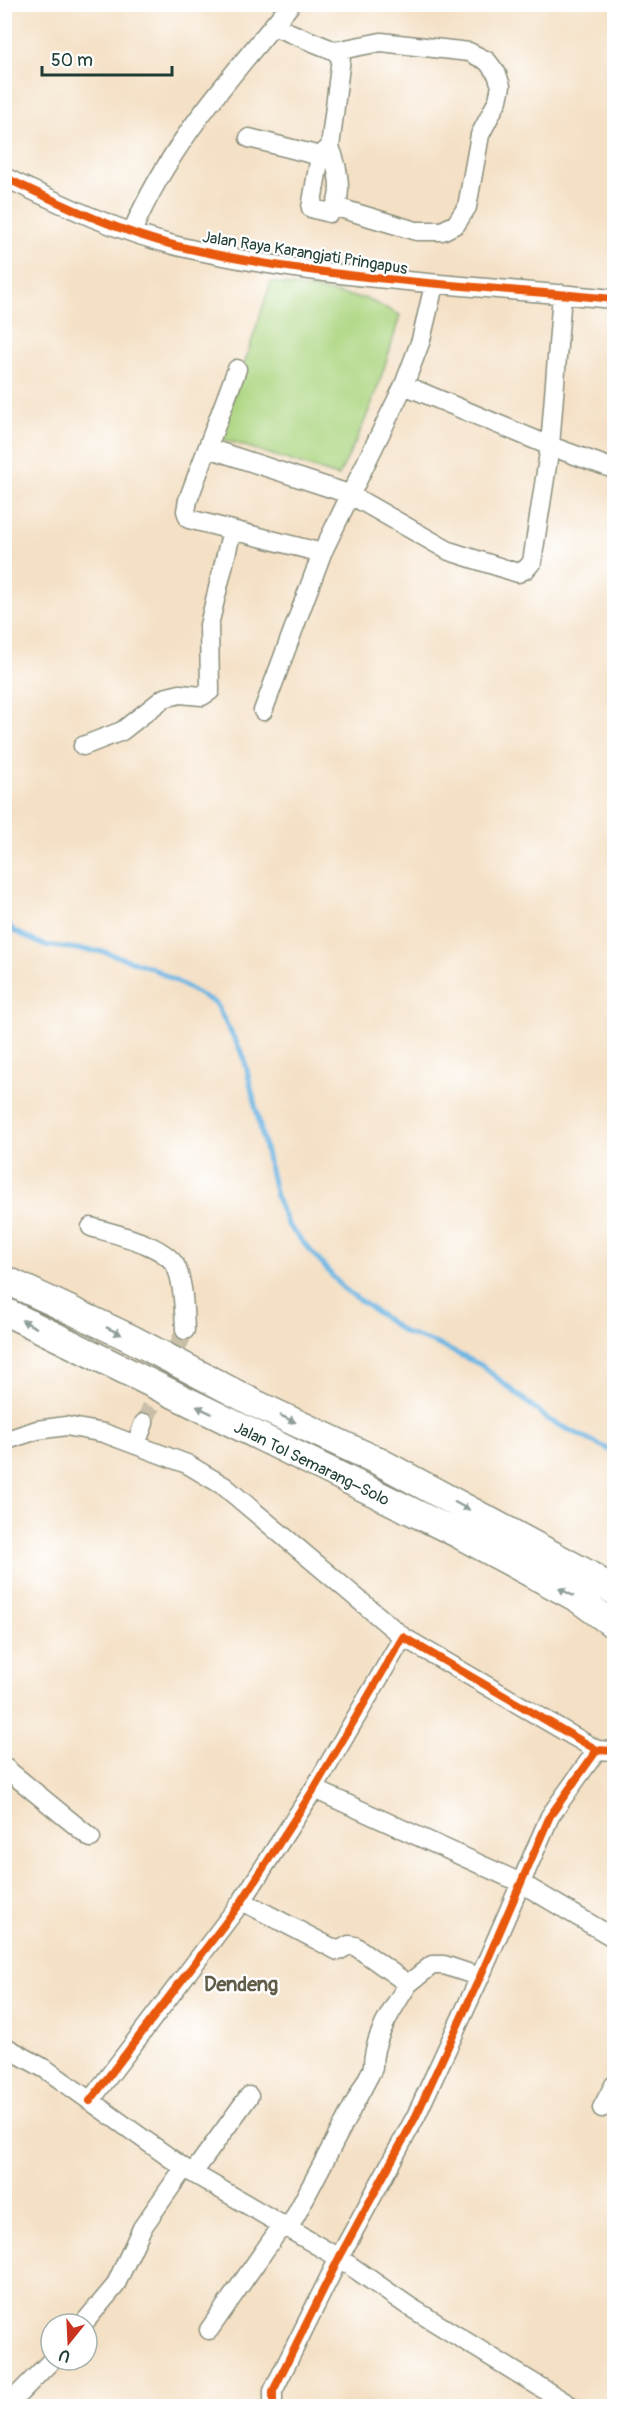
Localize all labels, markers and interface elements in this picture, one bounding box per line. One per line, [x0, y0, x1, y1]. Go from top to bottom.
scale bar [42, 39, 172, 77]
text: 50 m [51, 49, 93, 72]
street label: Jalan Raya Karangjati Pringapus [201, 227, 409, 279]
one-way arrow [21, 1319, 38, 1328]
one-way arrow [106, 1326, 123, 1335]
one-way arrow [196, 1405, 213, 1415]
one-way arrow [280, 1415, 297, 1424]
street label: Jalan Tol Semarang–Solo [230, 1418, 393, 1510]
one-way arrow [454, 1502, 471, 1511]
one-way arrow [557, 1587, 574, 1597]
district label: Dendeng [204, 1972, 278, 1997]
north arrow [39, 2312, 99, 2372]
text: U [56, 2344, 73, 2366]

